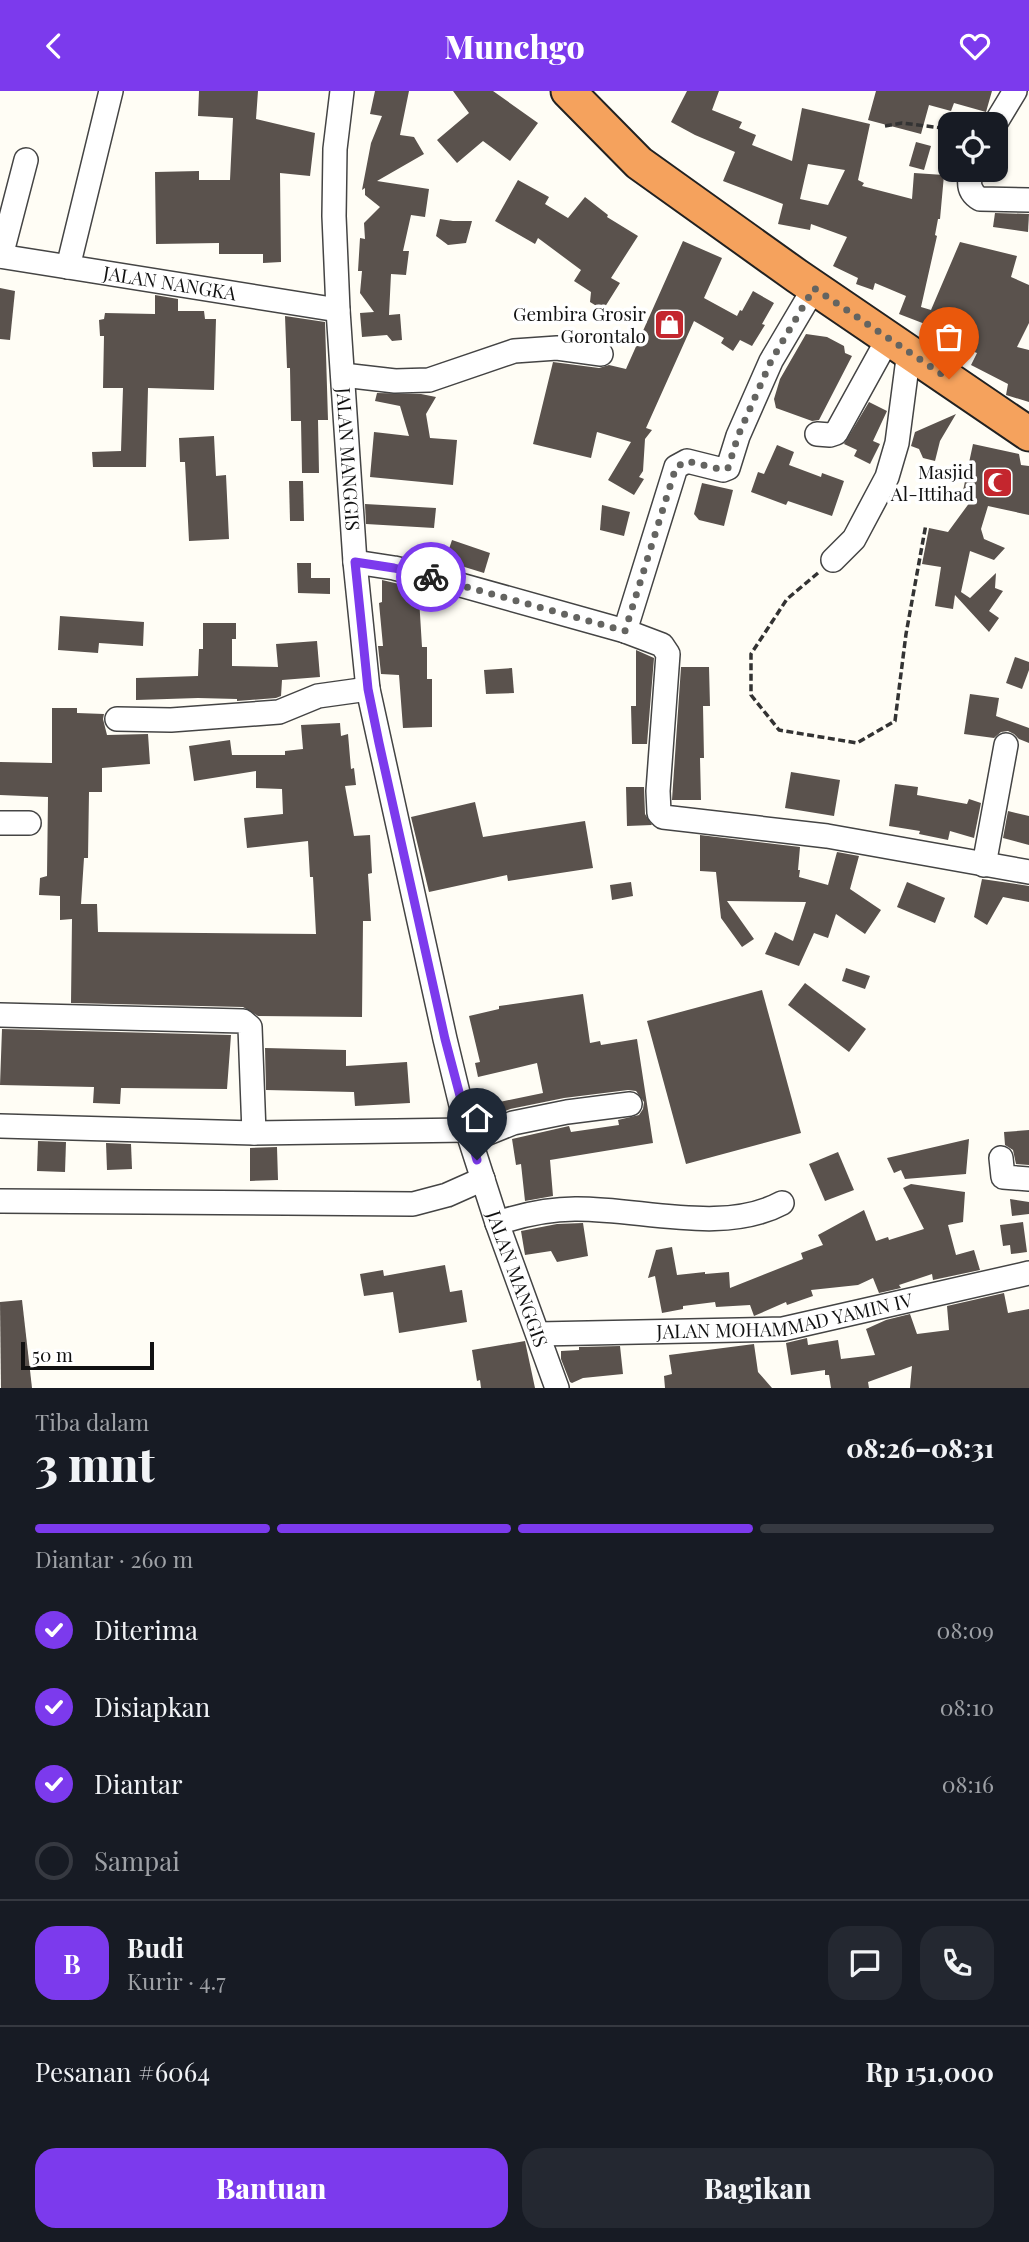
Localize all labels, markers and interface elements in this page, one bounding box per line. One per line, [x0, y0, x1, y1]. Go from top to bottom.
text: Munchgo [444, 24, 585, 67]
icon: back [35, 27, 73, 65]
icon: heart [956, 27, 994, 65]
map controls [938, 112, 1008, 182]
button: locate [938, 112, 1008, 182]
street label: JALAN NANGKA [101, 259, 239, 306]
place label: Gembira Grosir Gorontalo [513, 300, 647, 348]
pin [919, 307, 979, 379]
shop icon: Gembira Grosir Gorontalo [652, 308, 686, 342]
icon: bag [930, 318, 968, 356]
street label: JALAN MANGGIS [331, 386, 367, 532]
place label: Masjid Al-Ittihad [890, 458, 974, 506]
mosque icon: Masjid Al-Ittihad [980, 466, 1014, 500]
courier [396, 542, 466, 612]
icon: bike [412, 558, 450, 596]
pin [447, 1088, 507, 1160]
icon: home [458, 1099, 496, 1137]
street label: JALAN MANGGIS [482, 1206, 555, 1350]
street label: JALAN MOHAMMAD YAMIN IV [655, 1286, 916, 1344]
scale bar [21, 1339, 154, 1371]
text: 50 m [32, 1341, 73, 1367]
text: Tiba dalam [35, 1406, 149, 1437]
text: 08:26–08:31 [846, 1430, 994, 1465]
text: 3 mnt [35, 1432, 155, 1494]
text: Diantar · 260 m [35, 1543, 193, 1574]
icon: check [35, 1611, 73, 1649]
text: Diterima [94, 1612, 198, 1647]
text: 08:09 [937, 1614, 994, 1645]
icon: check [35, 1688, 73, 1726]
text: Disiapkan [94, 1689, 210, 1724]
text: 08:10 [940, 1691, 994, 1722]
icon: check [35, 1765, 73, 1803]
text: Diantar [94, 1766, 183, 1801]
text: 08:16 [942, 1768, 994, 1799]
text: Sampai [94, 1843, 180, 1878]
button: chat [828, 1926, 902, 2000]
button: phone [920, 1926, 994, 2000]
text: Budi [127, 1930, 184, 1965]
text: B [63, 1946, 81, 1981]
text: Kurir · 4.7 [127, 1965, 226, 1996]
text: Pesanan #6064 [35, 2054, 210, 2089]
text: Rp 151,000 [865, 2054, 994, 2089]
button: Bantuan [35, 2148, 508, 2228]
button: Bagikan [522, 2148, 994, 2228]

